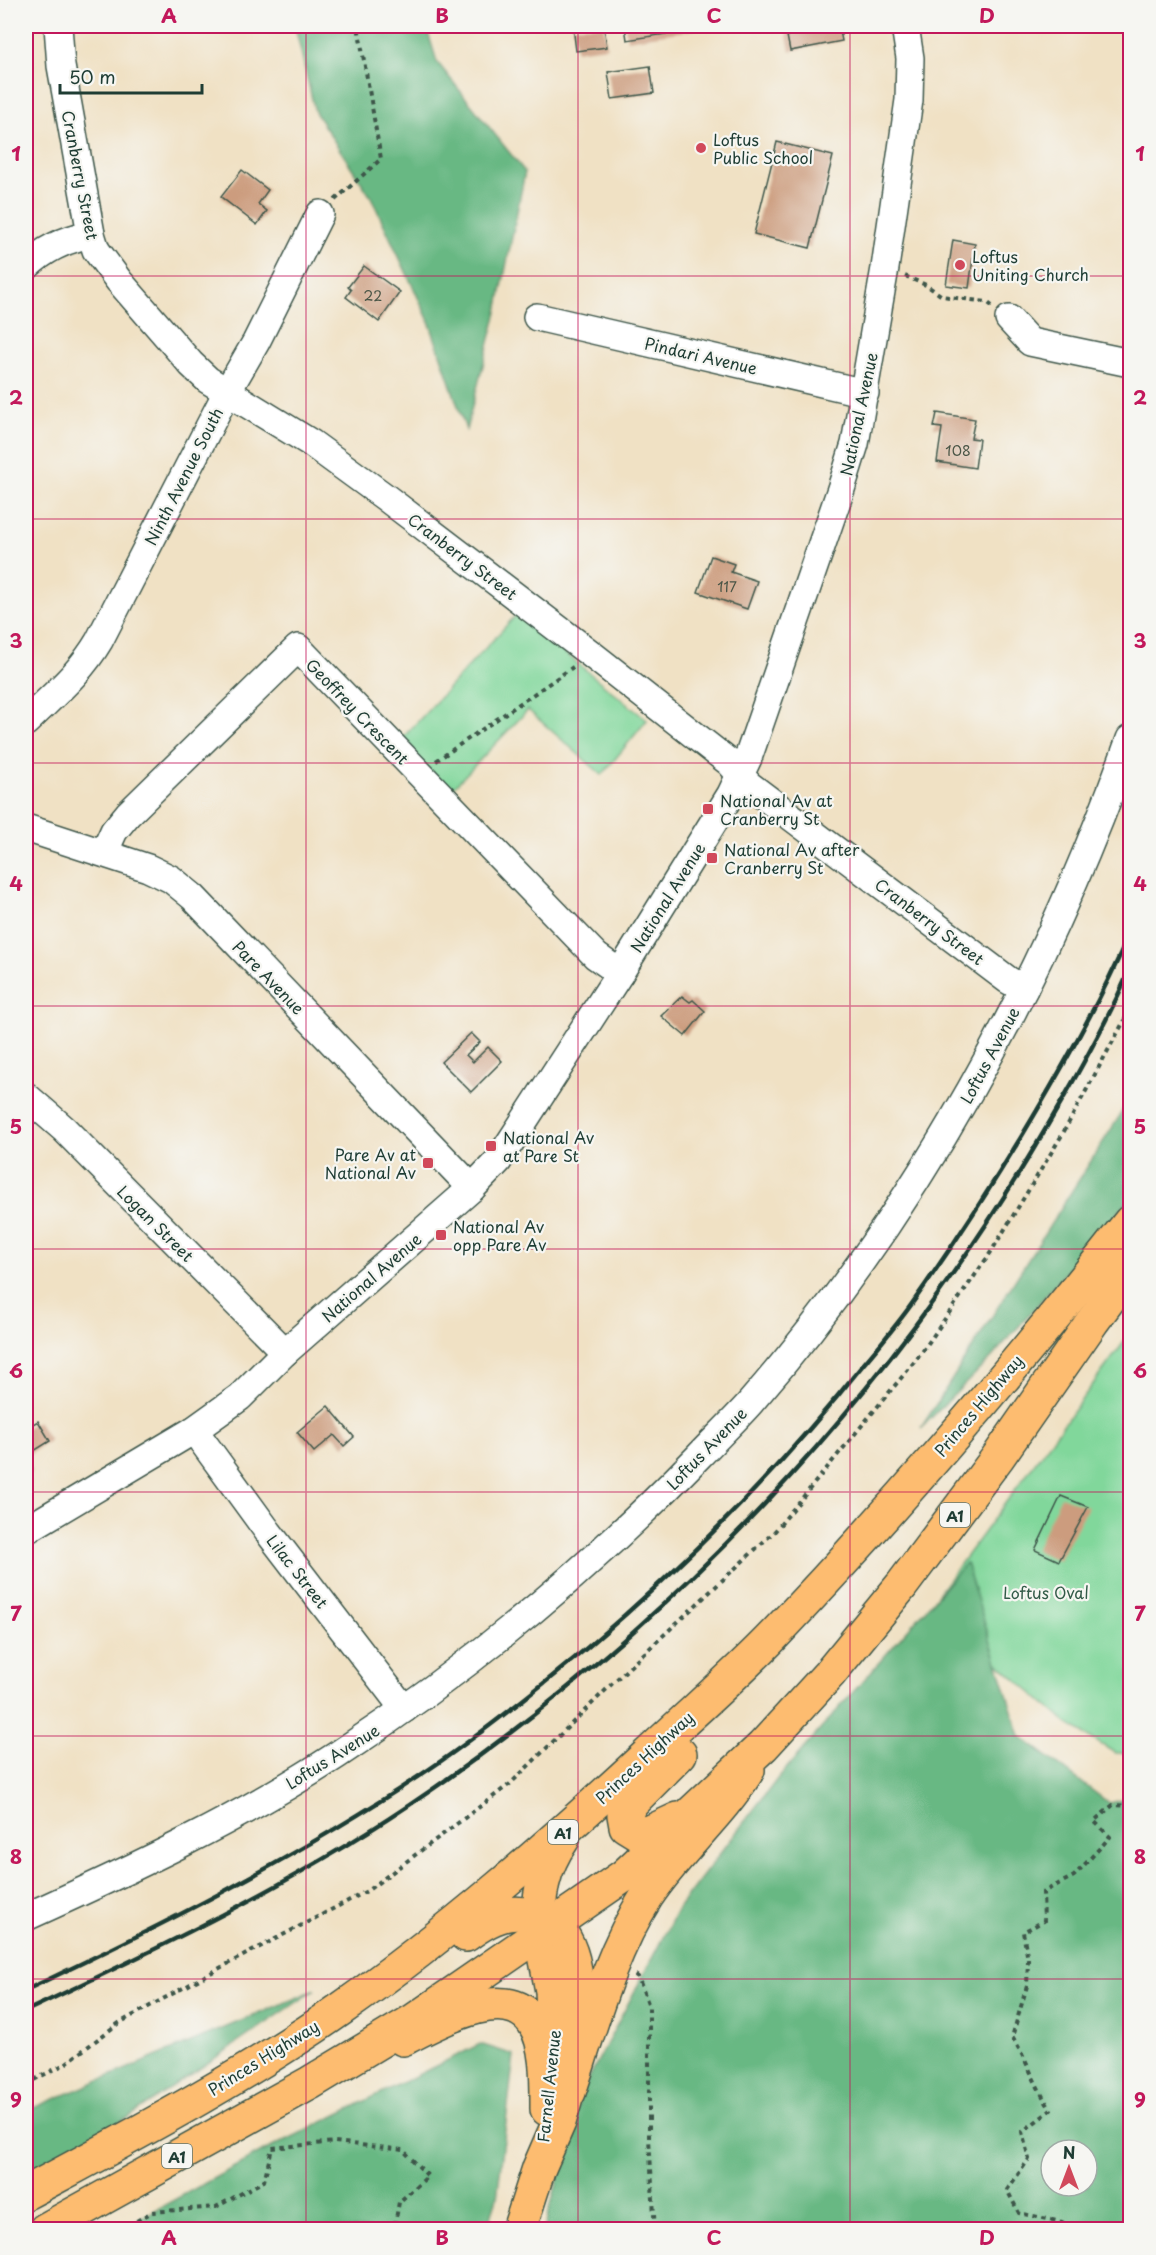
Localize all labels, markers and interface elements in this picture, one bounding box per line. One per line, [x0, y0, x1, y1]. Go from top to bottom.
text: A [161, 0, 177, 30]
text: B [435, 0, 449, 30]
text: C [706, 0, 722, 30]
text: D [979, 0, 995, 30]
scale bar [60, 57, 202, 95]
text: 50 m [69, 63, 116, 90]
street label: Cranberry Street [57, 108, 105, 242]
place label: Loftus Public School [713, 127, 813, 169]
text: 1 [11, 138, 21, 168]
text: 1 [1135, 138, 1145, 168]
marker: Loftus Public School [694, 141, 708, 155]
place label: Loftus Uniting Church [972, 244, 1089, 286]
marker: Loftus Uniting Church [953, 258, 967, 272]
house number: 22 [364, 285, 382, 306]
street label: Pindari Avenue [642, 330, 760, 380]
street label: National Avenue [833, 350, 883, 478]
text: 2 [9, 382, 23, 412]
text: 2 [1133, 382, 1147, 412]
street label: Ninth Avenue South [138, 403, 228, 549]
house number: 108 [945, 440, 971, 461]
street label: Cranberry Street [403, 507, 523, 605]
house number: 117 [717, 576, 737, 597]
text: 3 [9, 625, 23, 655]
text: 3 [1133, 625, 1147, 655]
street label: Geoffrey Crescent [301, 653, 415, 770]
place label: National Av at Cranberry St [720, 788, 833, 830]
marker: National Av at Cranberry St [701, 802, 715, 816]
street label: National Avenue [624, 837, 711, 957]
place label: National Av after Cranberry St [724, 837, 860, 879]
marker: National Av after Cranberry St [705, 851, 719, 865]
text: 4 [9, 868, 23, 898]
text: 4 [1133, 868, 1147, 898]
street label: Cranberry Street [870, 872, 990, 970]
street label: Pare Avenue [228, 935, 311, 1019]
street label: Loftus Avenue [953, 1002, 1025, 1108]
text: 5 [10, 1111, 22, 1141]
text: 5 [1134, 1111, 1146, 1141]
place label: National Av at Pare St [503, 1125, 594, 1167]
marker: National Av at Pare St [484, 1139, 498, 1153]
place label: Pare Av at National Av [325, 1142, 416, 1184]
marker: Pare Av at National Av [421, 1156, 435, 1170]
street label: Logan Street [112, 1179, 200, 1267]
place label: National Av opp Pare Av [453, 1214, 546, 1256]
street label: National Avenue [316, 1227, 426, 1327]
marker: National Av opp Pare Av [434, 1228, 448, 1242]
street label: Princes Highway [928, 1349, 1028, 1461]
text: 6 [9, 1355, 23, 1385]
text: 6 [1133, 1355, 1147, 1385]
street label: Loftus Avenue [660, 1401, 752, 1495]
road number: A1 [940, 1503, 970, 1527]
street label: Lilac Street [262, 1529, 335, 1613]
park label: Loftus Oval [1003, 1580, 1089, 1604]
text: 7 [10, 1598, 22, 1628]
text: 7 [1134, 1598, 1146, 1628]
street label: Princes Highway [590, 1705, 698, 1809]
street label: Loftus Avenue [280, 1717, 384, 1794]
road number: A1 [548, 1820, 578, 1844]
text: 8 [10, 1841, 22, 1871]
text: 8 [1134, 1841, 1146, 1871]
street label: Princes Highway [203, 2013, 323, 2101]
street label: Farnell Avenue [530, 2028, 566, 2143]
text: 9 [10, 2084, 22, 2114]
text: 9 [1134, 2084, 1146, 2114]
north arrow [1039, 2138, 1099, 2198]
text: N [1063, 2140, 1075, 2164]
road number: A1 [162, 2144, 192, 2168]
text: A [161, 2222, 177, 2252]
text: B [435, 2222, 449, 2252]
text: C [706, 2222, 722, 2252]
text: D [979, 2222, 995, 2252]

